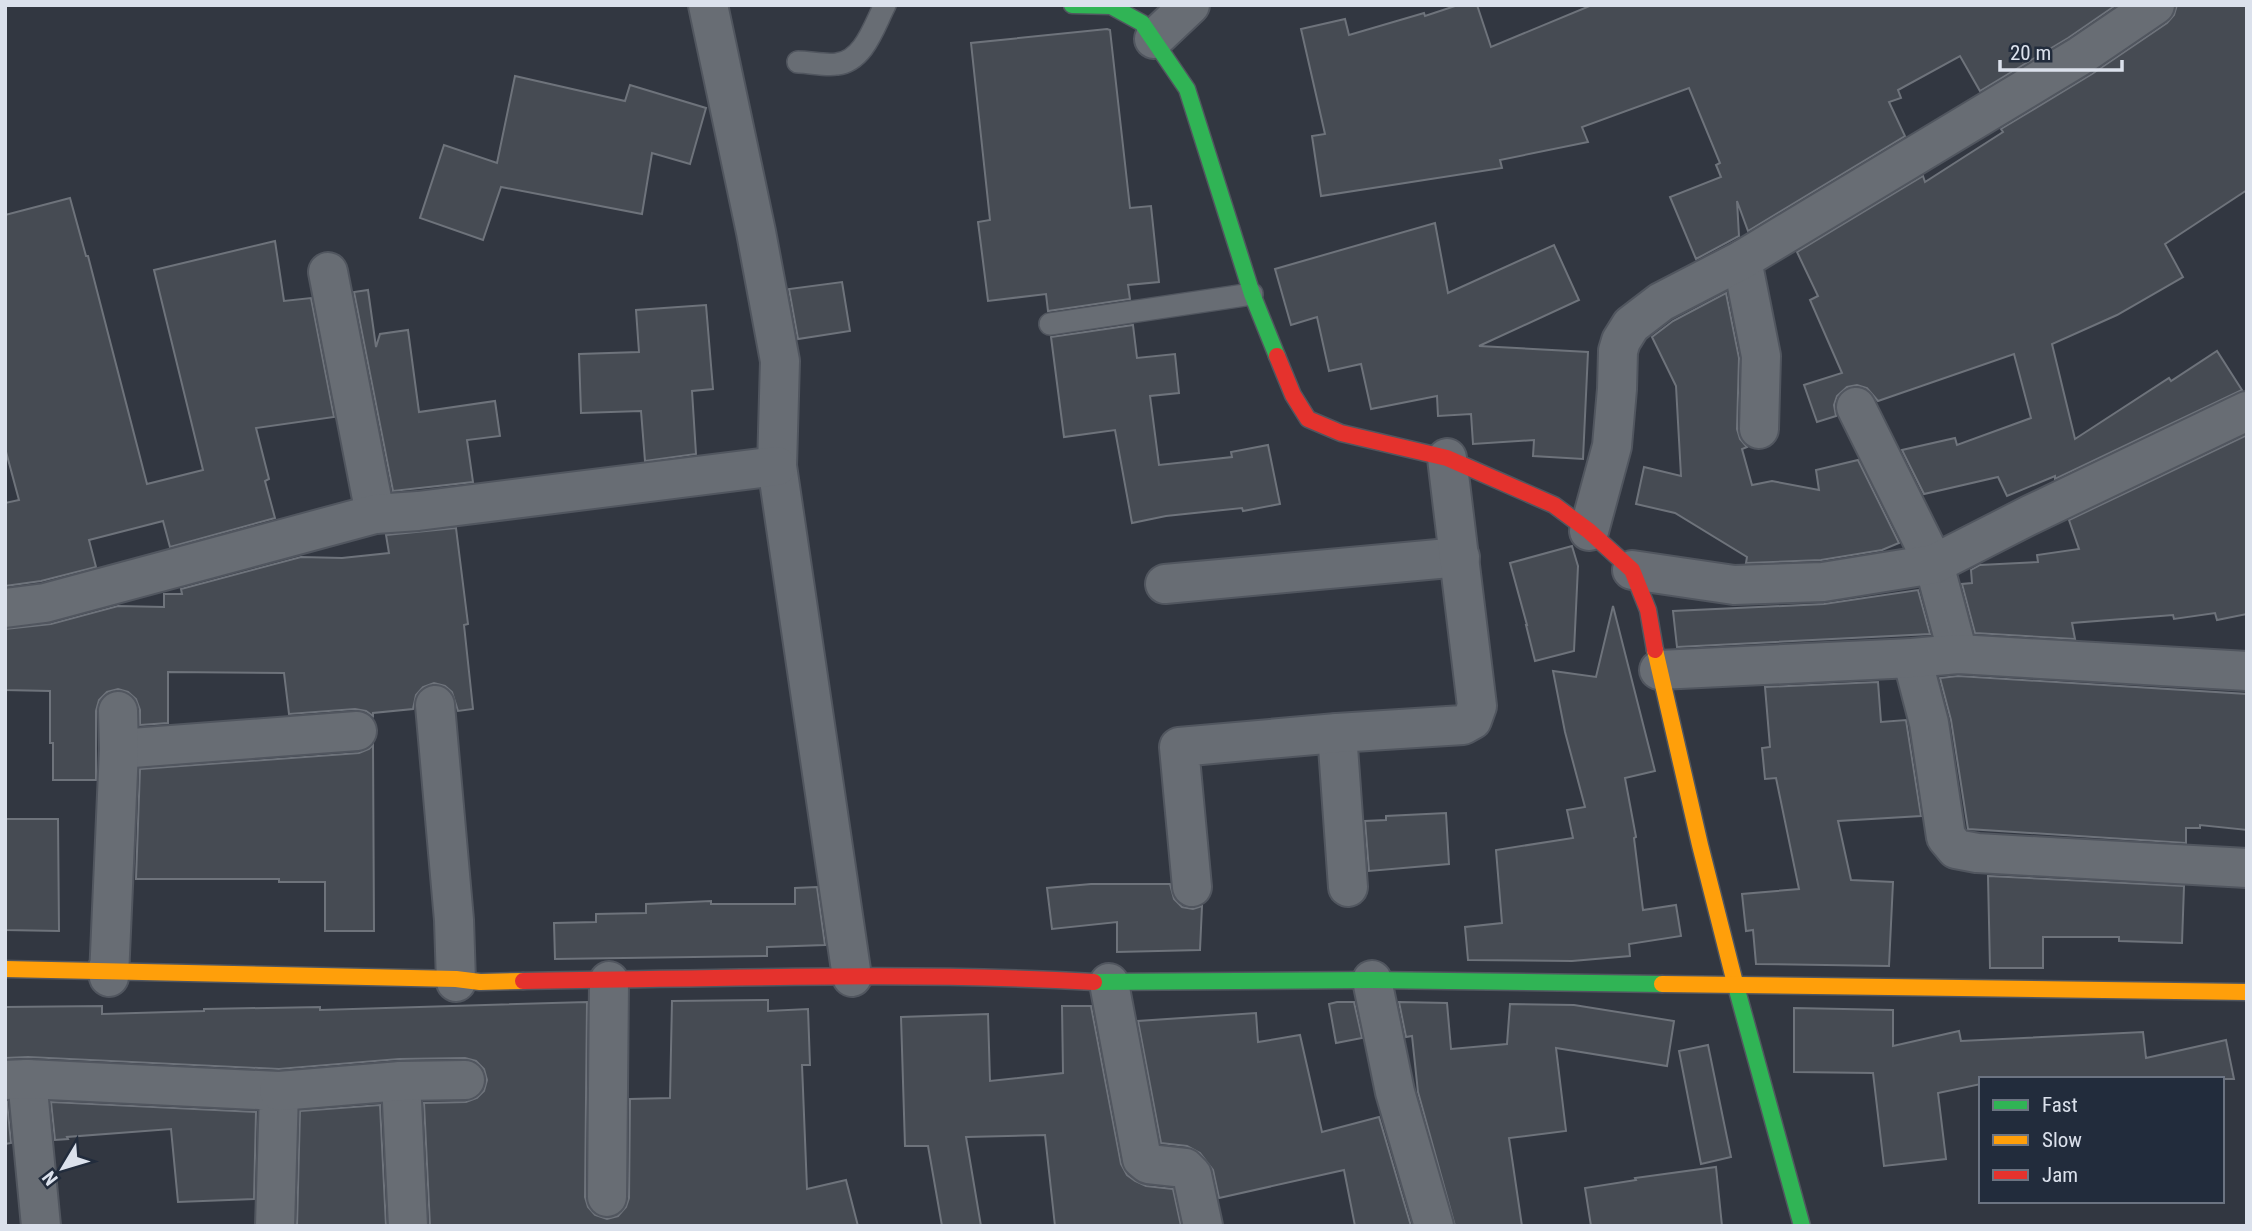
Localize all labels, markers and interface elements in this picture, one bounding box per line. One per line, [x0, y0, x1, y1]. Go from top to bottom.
scale bar [2000, 28, 2122, 72]
text: 20 m [2010, 41, 2051, 65]
legend [1979, 1077, 2224, 1203]
text: Fast [2042, 1093, 2078, 1117]
text: Slow [2042, 1128, 2082, 1152]
north arrow [28, 1133, 98, 1203]
text: Jam [2042, 1163, 2078, 1187]
text: N [37, 1166, 63, 1190]

